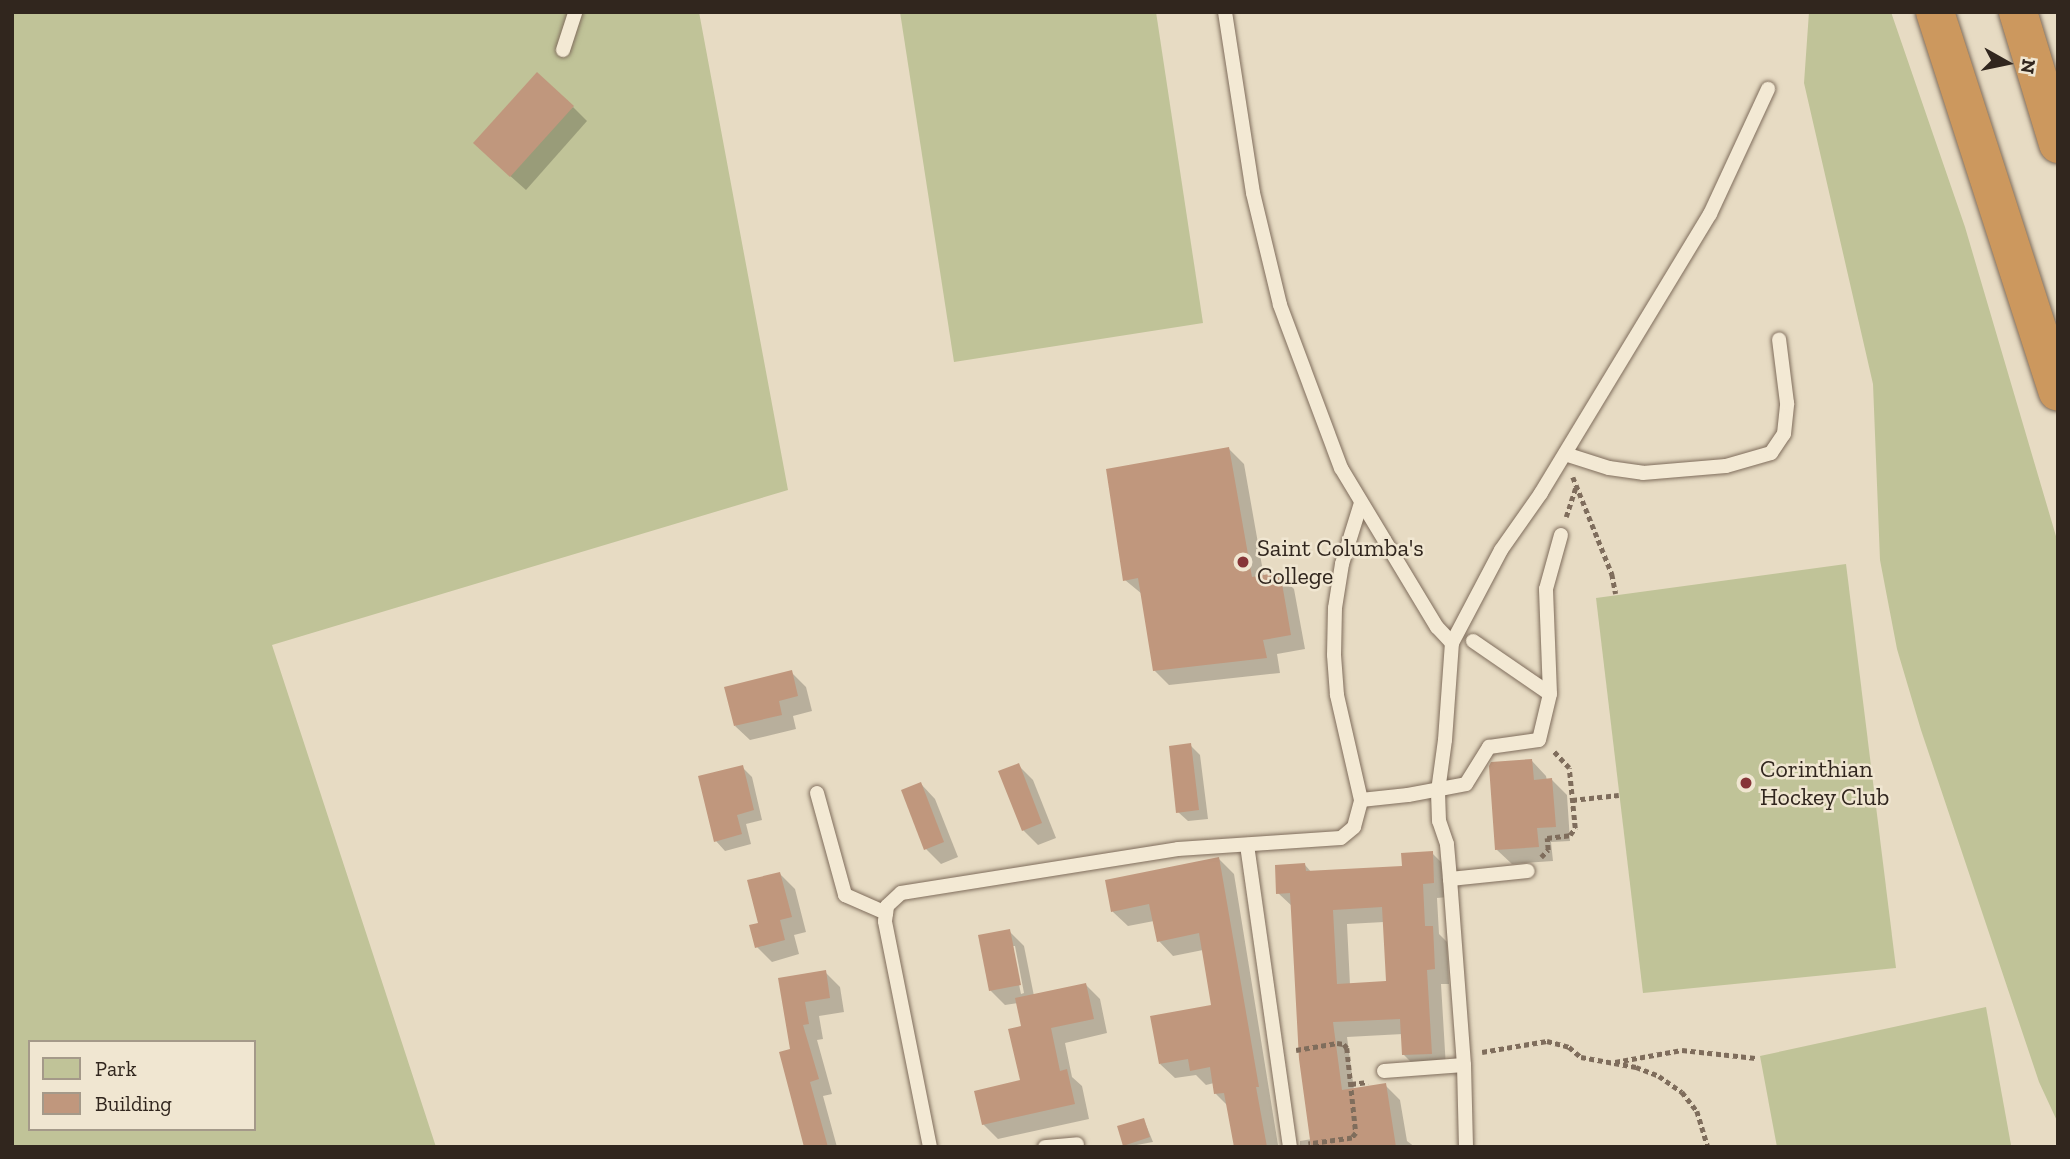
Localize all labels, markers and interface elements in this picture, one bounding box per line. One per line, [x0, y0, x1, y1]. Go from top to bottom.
north arrow [1972, 28, 2042, 98]
text: N [2016, 57, 2041, 75]
place label: Saint Columba's College [1257, 534, 1424, 590]
marker: Saint Columba's College [1235, 554, 1251, 570]
place label: Corinthian Hockey Club [1760, 755, 1890, 811]
marker: Corinthian Hockey Club [1738, 775, 1754, 791]
legend [28, 1040, 256, 1131]
text: Park [95, 1056, 137, 1081]
text: Building [95, 1091, 172, 1116]

